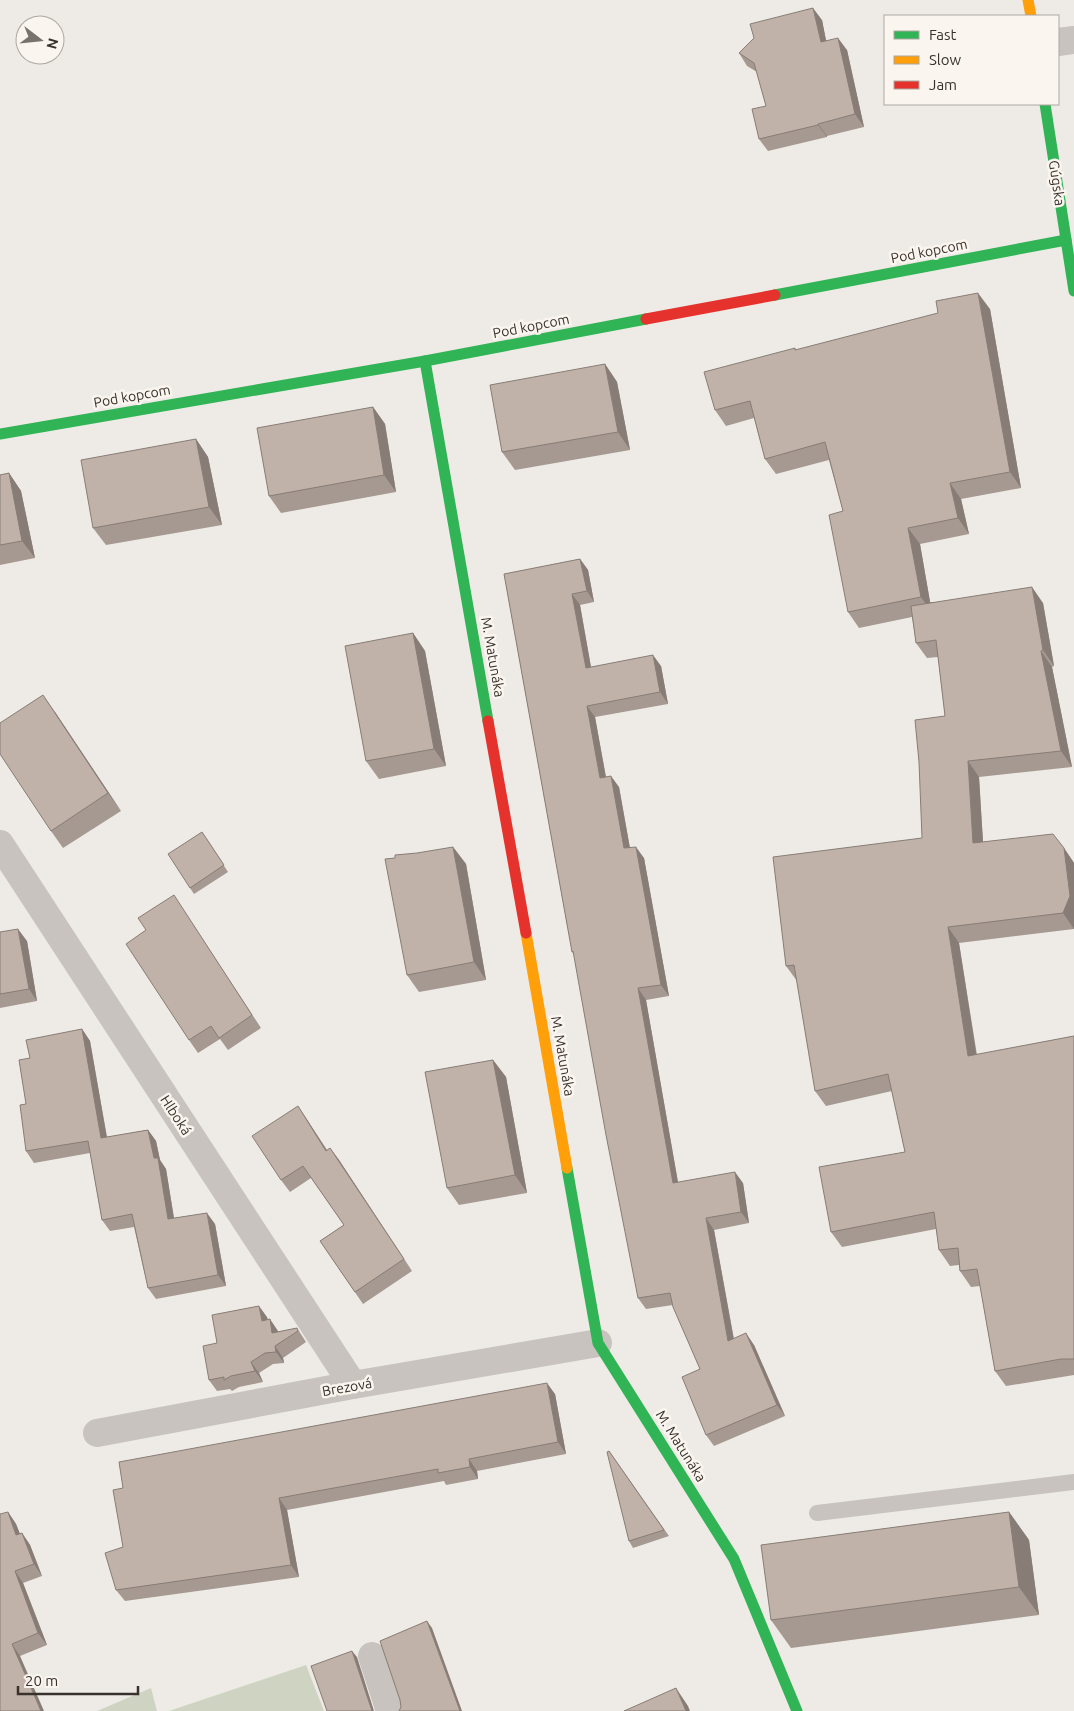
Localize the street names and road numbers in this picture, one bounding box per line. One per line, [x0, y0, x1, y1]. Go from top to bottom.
street label: Gúgska [1046, 159, 1068, 207]
street label: Pod kopcom [889, 236, 969, 266]
street label: Pod kopcom [491, 311, 571, 341]
street label: Pod kopcom [92, 381, 172, 411]
street label: M. Matunáka [478, 616, 508, 698]
street label: M. Matunáka [548, 1015, 578, 1097]
street label: Hlboká [157, 1092, 195, 1138]
street label: Brezová [321, 1375, 373, 1399]
street label: M. Matunáka [653, 1407, 709, 1485]

